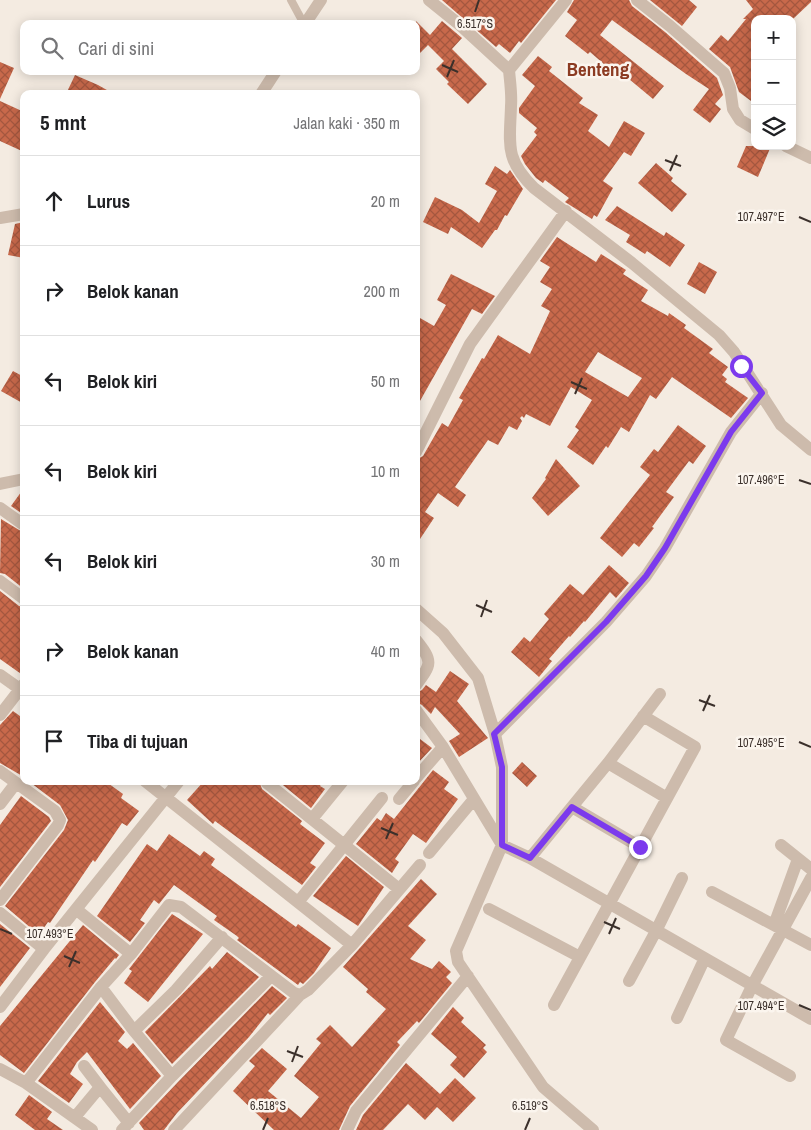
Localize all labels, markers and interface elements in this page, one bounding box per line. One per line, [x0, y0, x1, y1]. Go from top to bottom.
map controls [751, 15, 796, 150]
button: + [751, 15, 796, 60]
text: 6.517°S [457, 16, 493, 32]
search box [20, 20, 420, 75]
icon: search [38, 34, 66, 62]
text: Cari di sini [78, 35, 154, 61]
district label: Benteng [567, 56, 630, 82]
button: − [751, 60, 796, 105]
button: layers [751, 105, 796, 150]
text: 5 mnt [40, 108, 86, 137]
text: Jalan kaki · 350 m [294, 112, 400, 134]
icon: ahead [40, 187, 68, 215]
text: Lurus [87, 188, 130, 214]
text: 20 m [371, 190, 400, 212]
text: 107.497°E [738, 209, 784, 225]
icon: right [40, 277, 68, 305]
text: Belok kanan [87, 278, 179, 304]
text: 200 m [364, 280, 400, 302]
route start [730, 355, 753, 378]
icon: left [40, 367, 68, 395]
text: Belok kiri [87, 368, 157, 394]
text: 50 m [371, 370, 400, 392]
icon: left [40, 457, 68, 485]
text: Belok kiri [87, 458, 157, 484]
text: 10 m [371, 460, 400, 482]
text: 107.496°E [738, 472, 784, 488]
icon: left [40, 547, 68, 575]
text: Belok kiri [87, 548, 157, 574]
text: 30 m [371, 550, 400, 572]
icon: right [40, 637, 68, 665]
text: Belok kanan [87, 638, 179, 664]
text: 40 m [371, 640, 400, 662]
icon: arrive [40, 727, 68, 755]
text: Tiba di tujuan [87, 728, 188, 754]
text: 107.495°E [738, 735, 784, 751]
route end [629, 836, 652, 859]
text: 107.493°E [27, 926, 73, 942]
text: 107.494°E [738, 998, 784, 1014]
text: 6.518°S [250, 1098, 286, 1114]
text: 6.519°S [512, 1098, 548, 1114]

